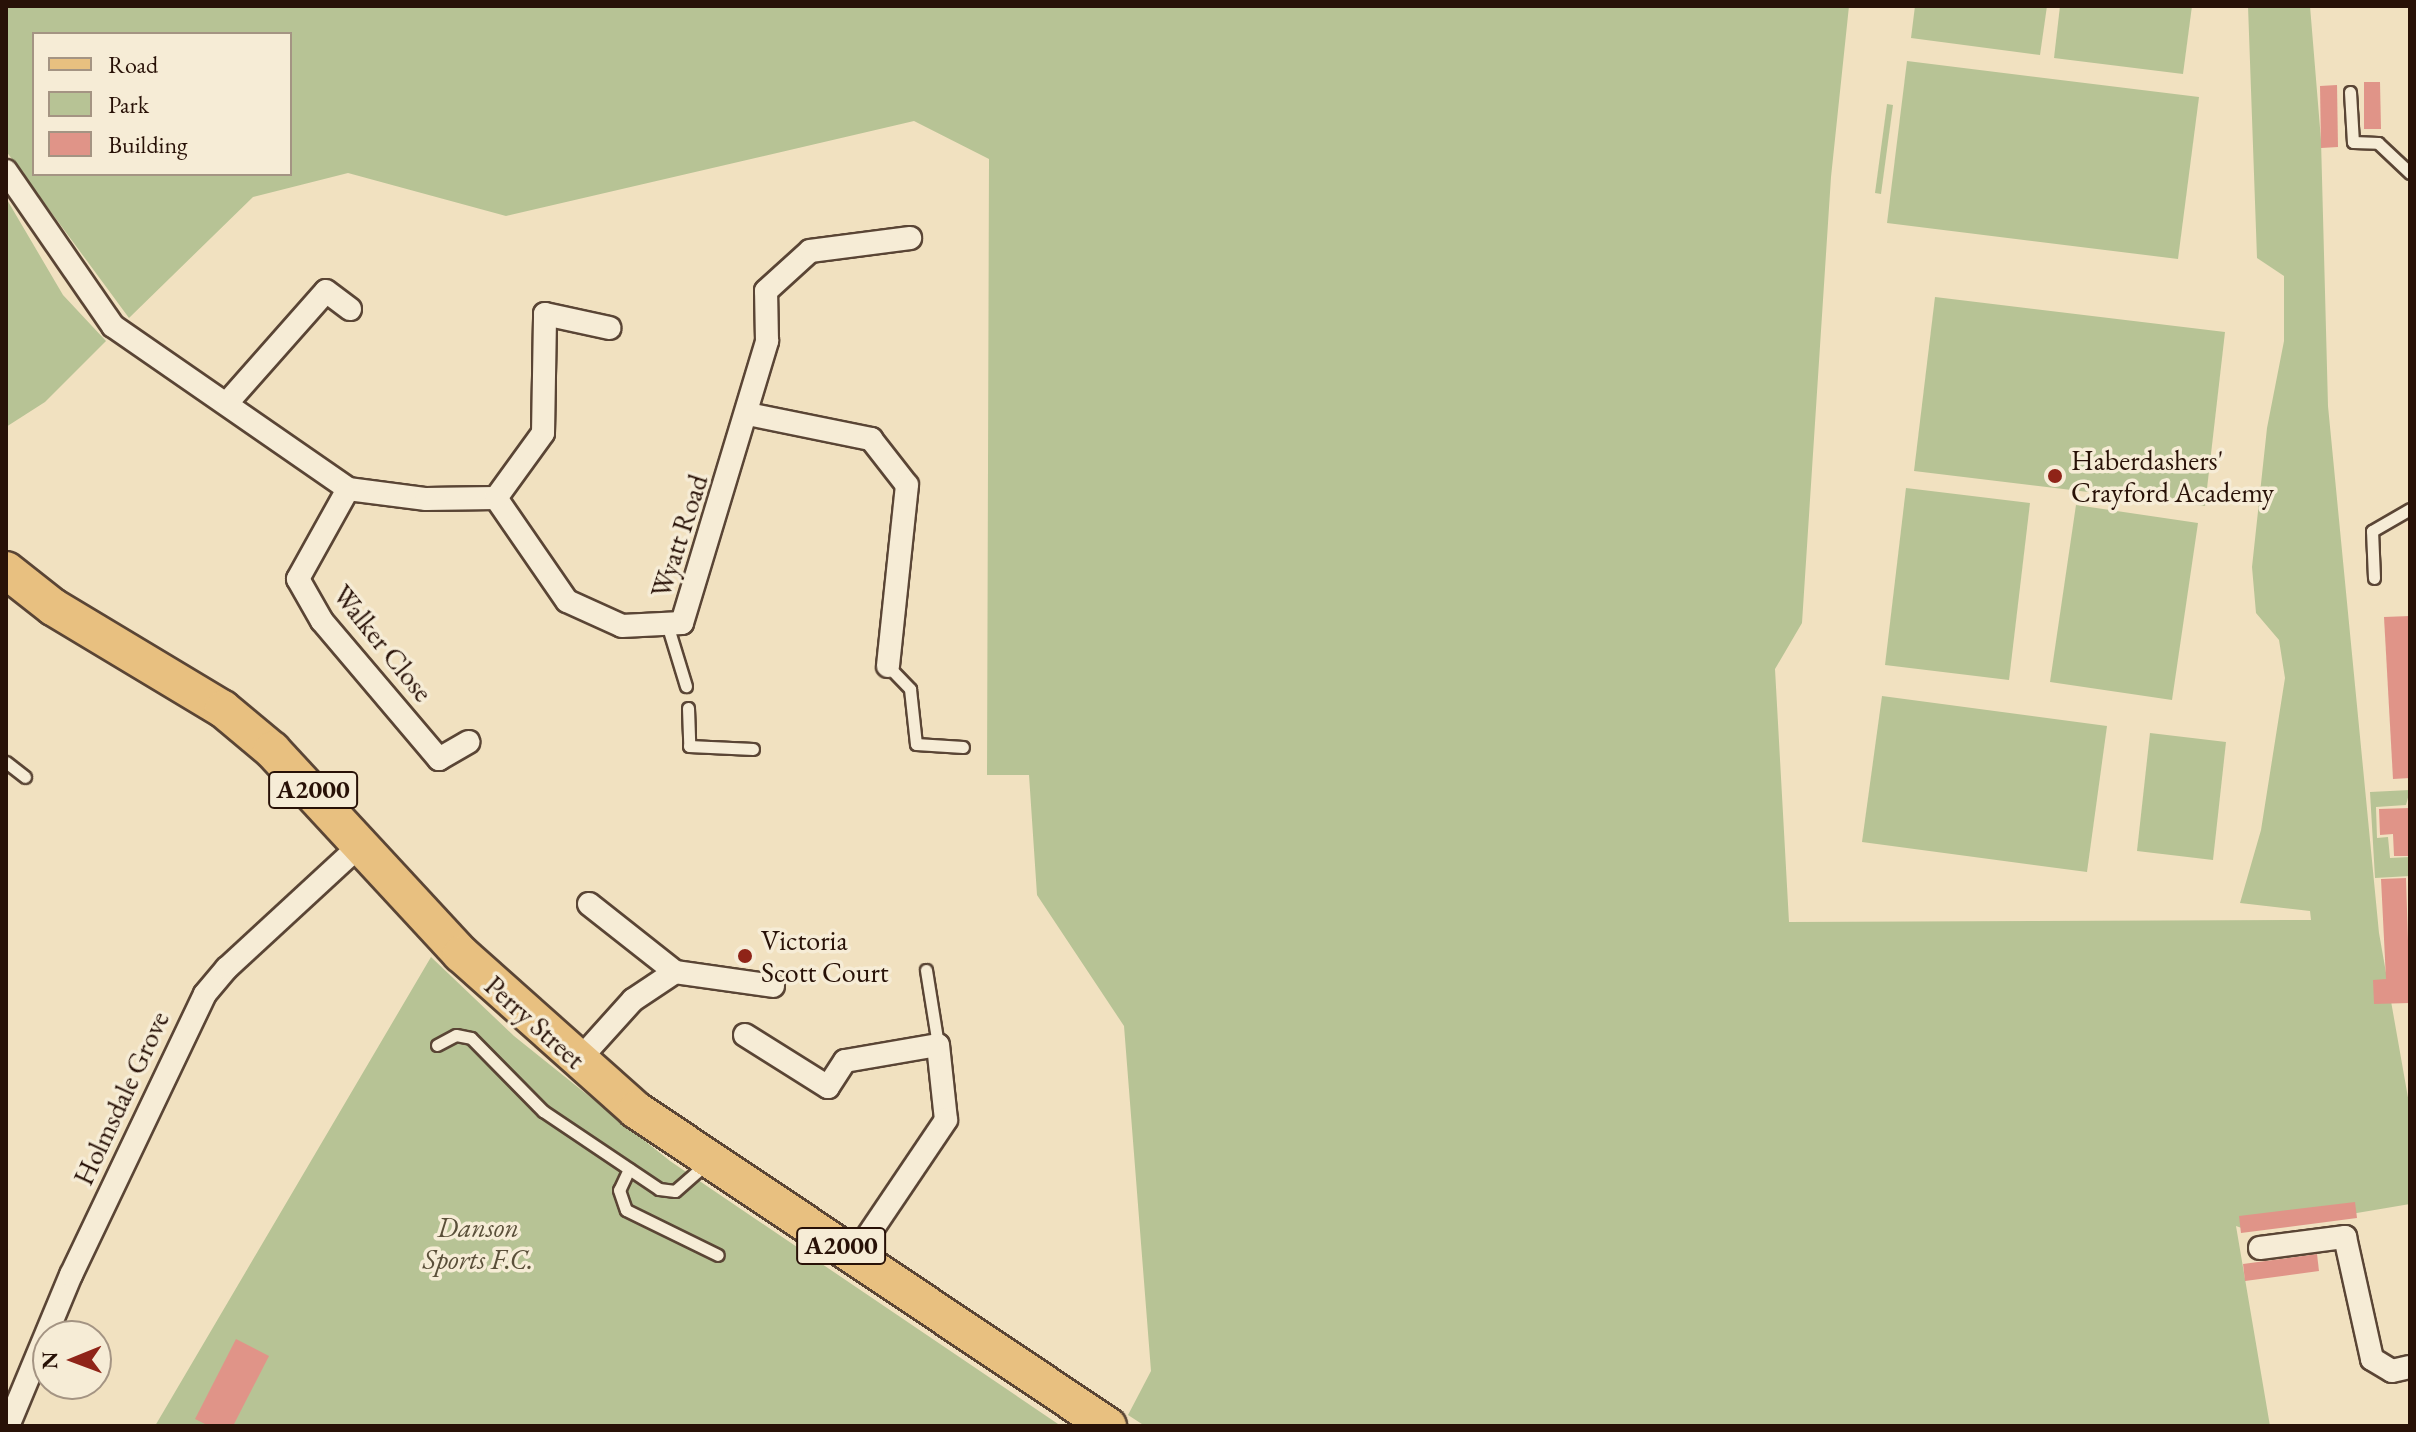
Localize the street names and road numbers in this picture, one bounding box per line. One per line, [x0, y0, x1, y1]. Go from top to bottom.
street label: Wyatt Road [643, 470, 715, 602]
street label: Walker Close [326, 578, 440, 708]
road number: A2000 [267, 768, 359, 812]
street label: Perry Street [478, 968, 592, 1076]
street label: Holmsdale Grove [66, 1006, 176, 1190]
road number: A2000 [795, 1224, 887, 1268]

